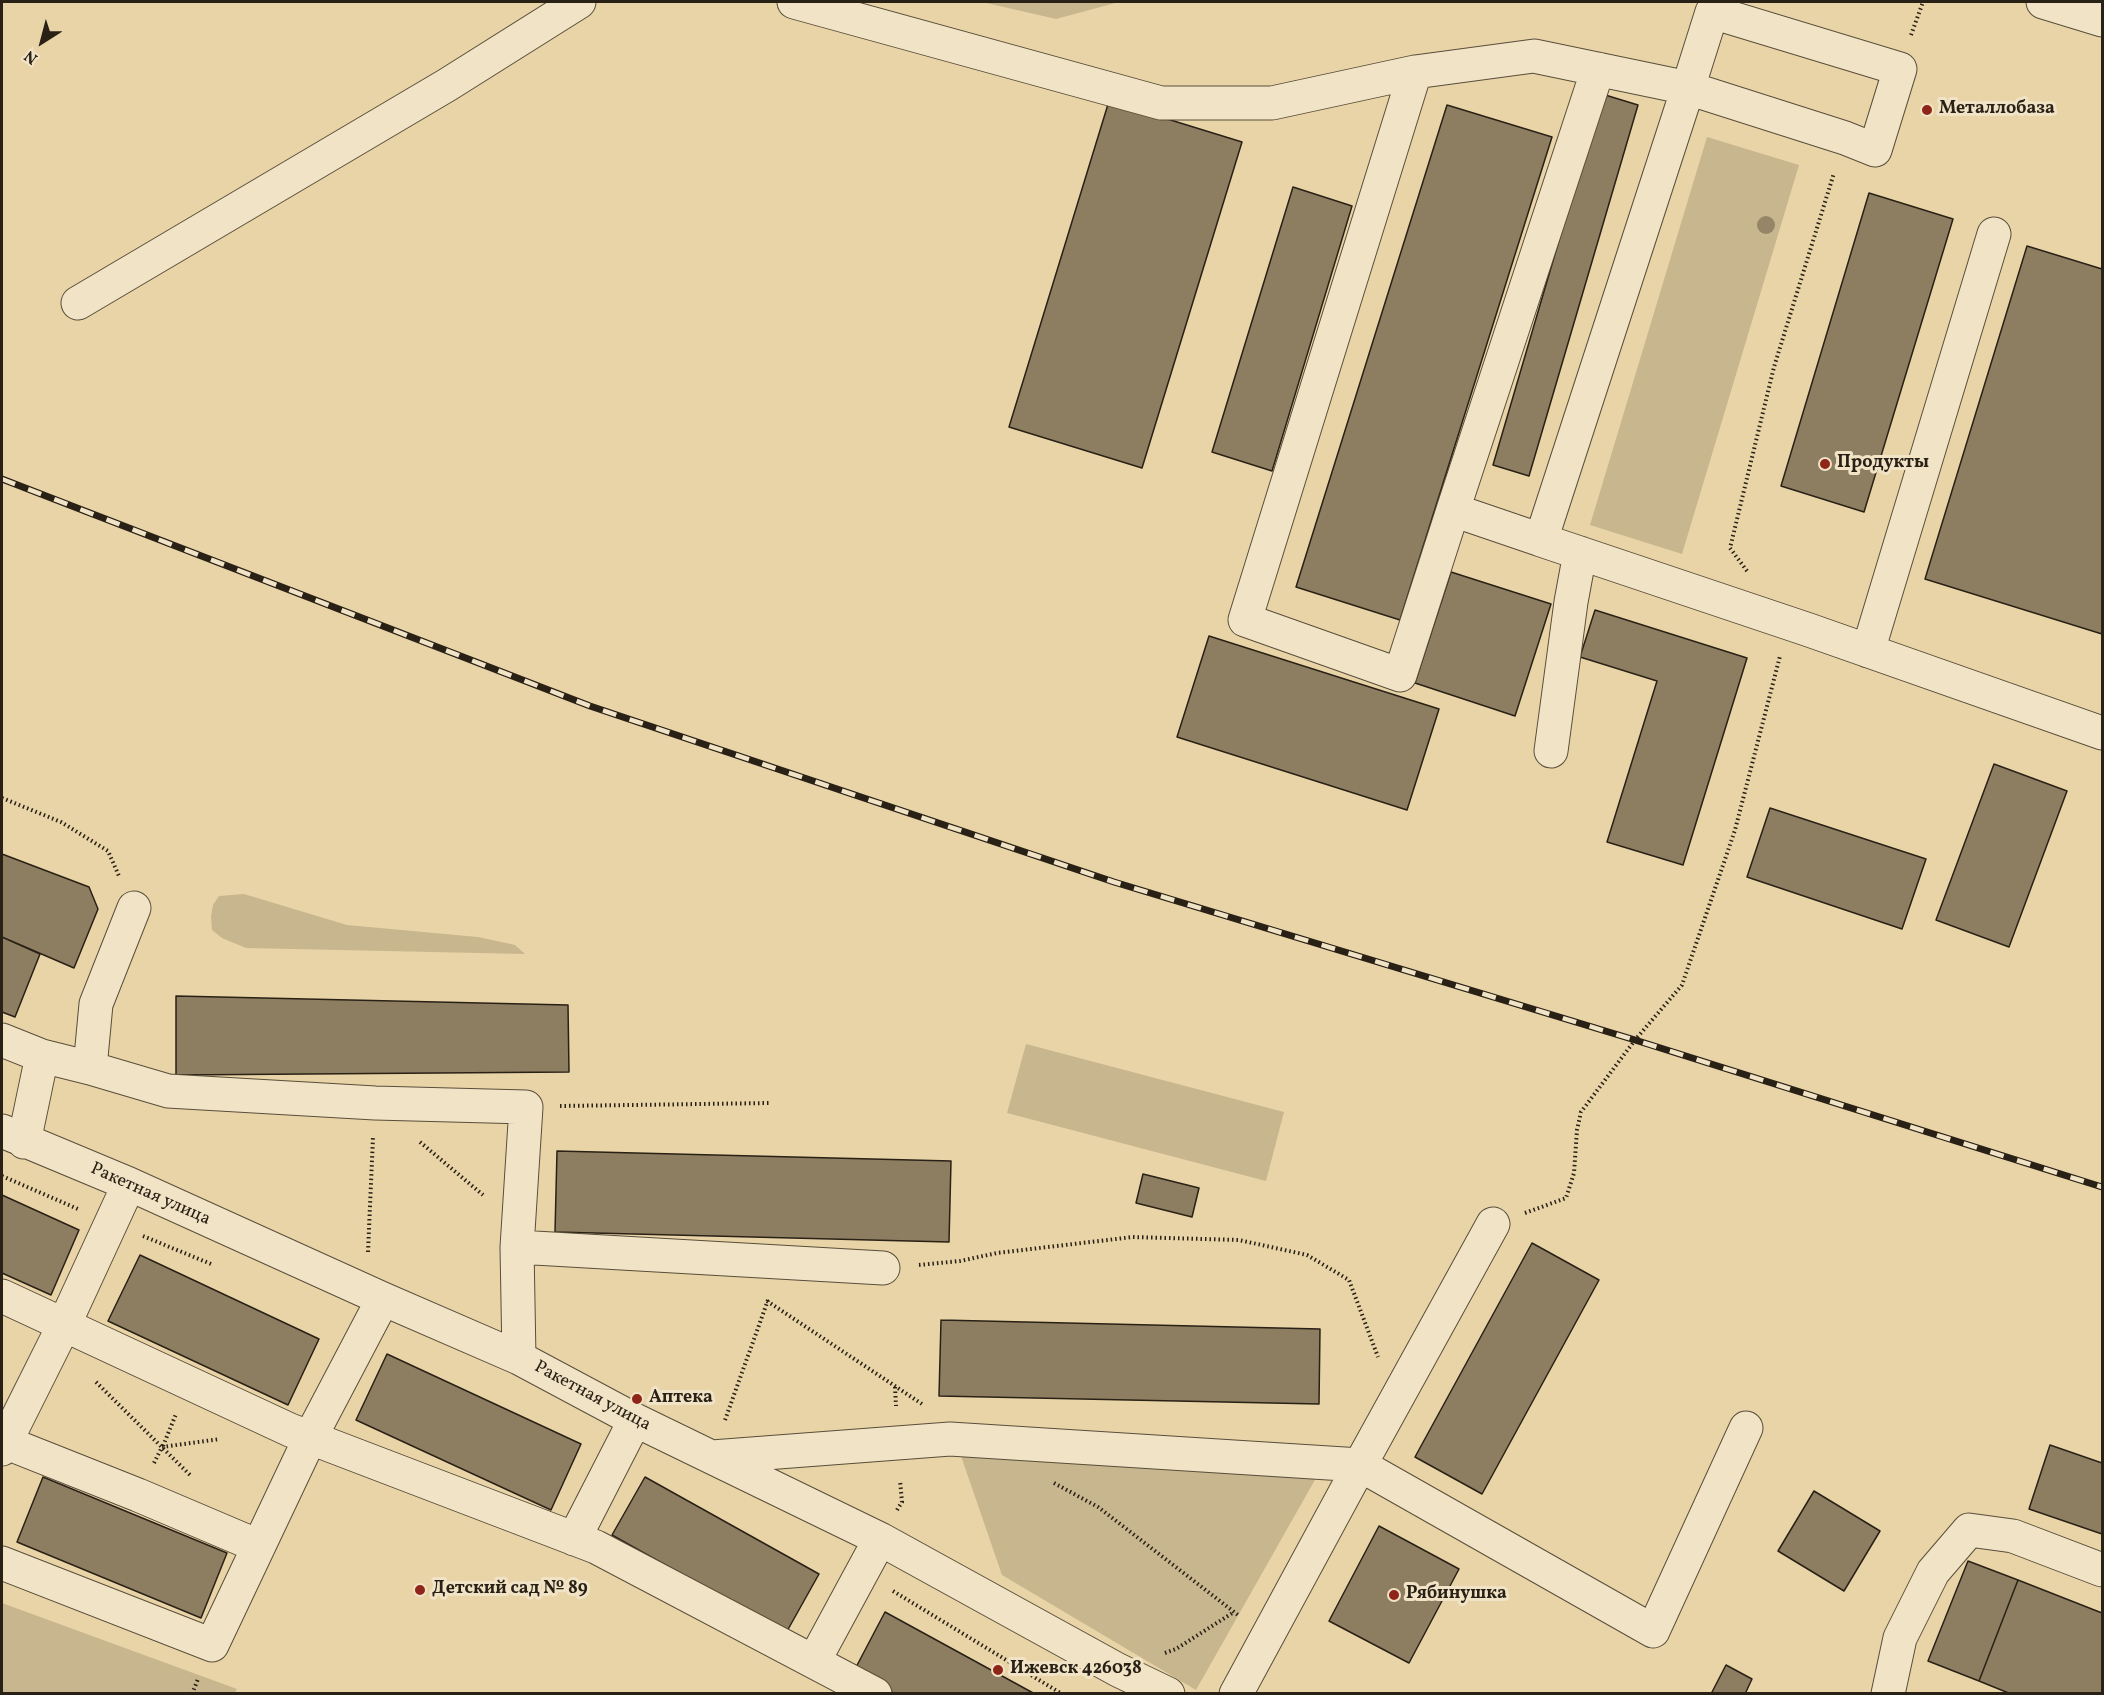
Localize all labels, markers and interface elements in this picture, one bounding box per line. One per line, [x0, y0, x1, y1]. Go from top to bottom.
north arrow [12, 12, 72, 72]
text: N [20, 44, 43, 69]
place label: Металлобаза [1939, 99, 2055, 121]
marker: Металлобаза [1920, 103, 1934, 117]
place label: Продукты [1837, 453, 1929, 475]
marker: Продукты [1818, 457, 1832, 471]
street label: Ракетная улица [87, 1159, 213, 1231]
street label: Ракетная улица [530, 1357, 654, 1437]
place label: Аптека [649, 1388, 713, 1410]
marker: Аптека [630, 1392, 644, 1406]
place label: Детский сад № 89 [432, 1579, 588, 1601]
marker: Детский сад № 89 [413, 1583, 427, 1597]
place label: Рябинушка [1406, 1584, 1507, 1606]
marker: Рябинушка [1387, 1588, 1401, 1602]
place label: Ижевск 426038 [1010, 1659, 1142, 1681]
marker: Ижевск 426038 [991, 1663, 1005, 1677]

